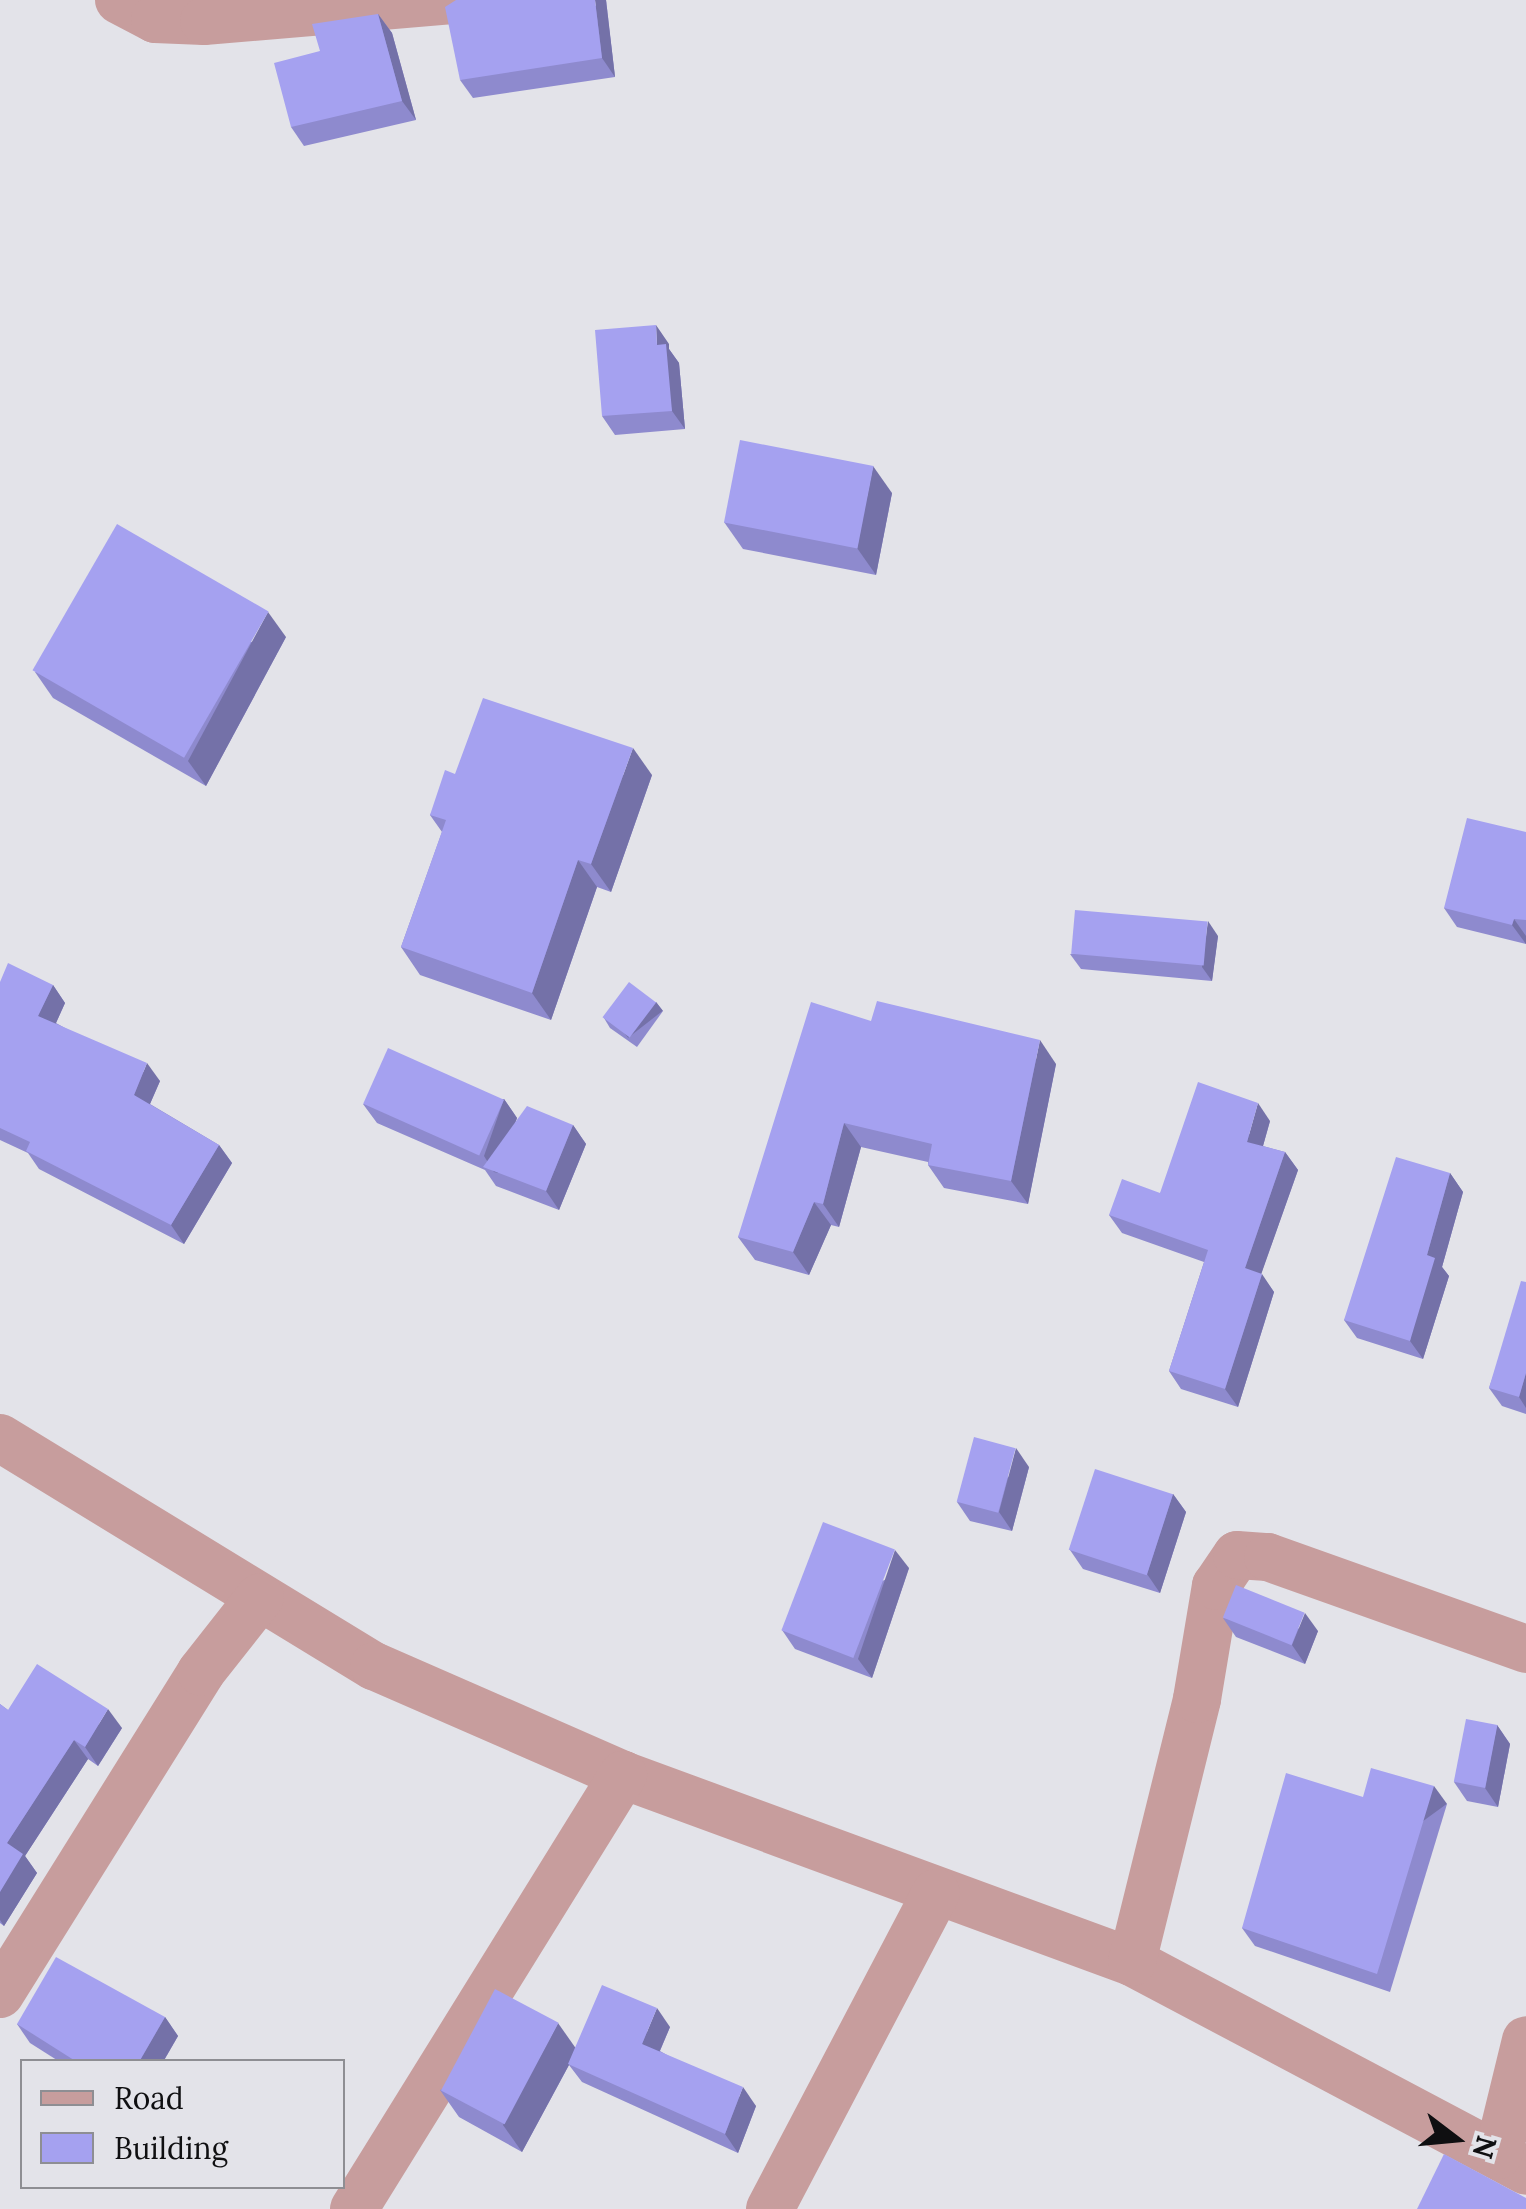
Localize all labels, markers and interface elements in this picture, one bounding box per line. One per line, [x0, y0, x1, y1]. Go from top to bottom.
legend [20, 2059, 345, 2189]
text: Road [114, 2079, 184, 2117]
north arrow [1406, 2089, 1506, 2189]
text: Building [114, 2129, 228, 2167]
text: N [1465, 2132, 1505, 2163]

